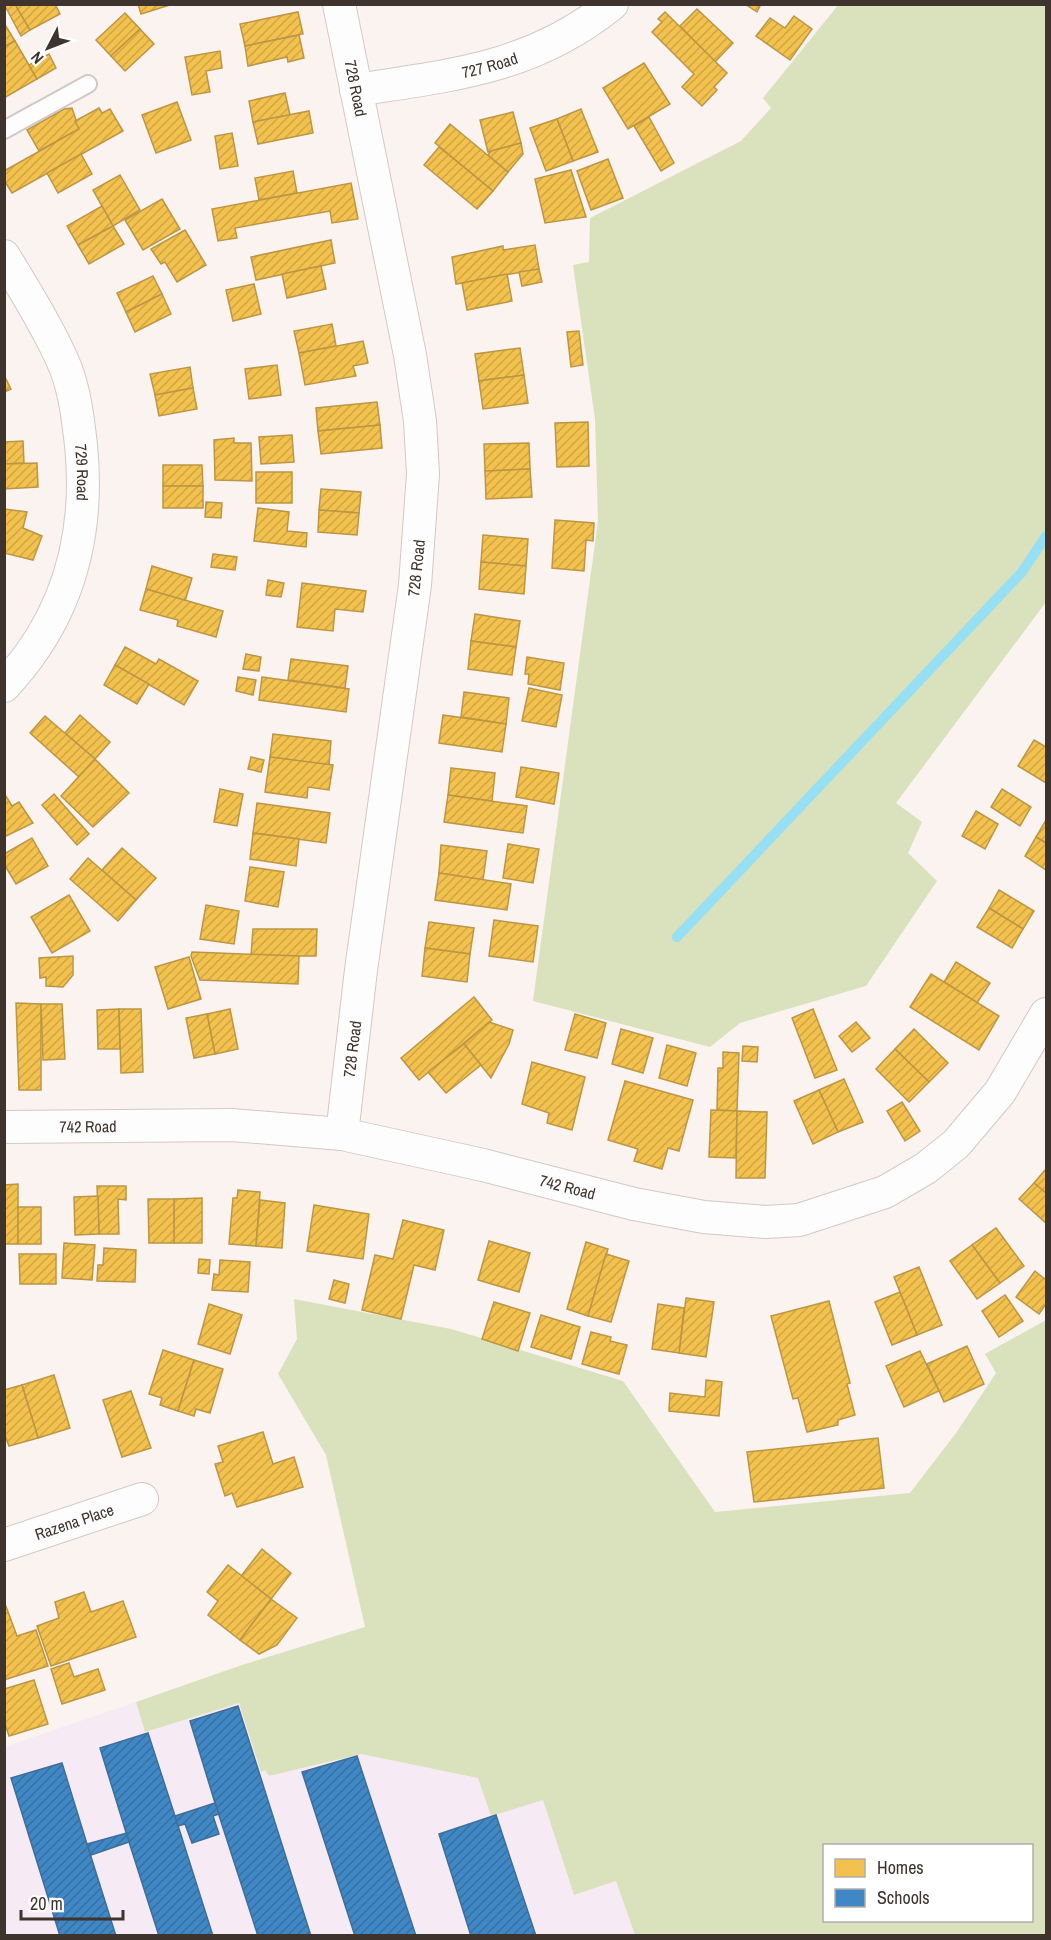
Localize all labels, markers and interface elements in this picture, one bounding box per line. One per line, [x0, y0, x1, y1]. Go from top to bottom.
north arrow [18, 18, 78, 78]
text: N [26, 47, 48, 69]
street label: 727 Road [460, 47, 520, 83]
street label: 728 Road [340, 58, 372, 118]
street label: 729 Road [70, 443, 94, 501]
street label: 728 Road [402, 539, 430, 597]
street label: 728 Road [338, 1019, 366, 1079]
street label: 742 Road [59, 1115, 117, 1138]
street label: 742 Road [537, 1169, 598, 1205]
street label: Razena Place [32, 1498, 116, 1545]
legend [823, 1844, 1033, 1922]
text: Homes [877, 1855, 924, 1880]
scale bar [21, 1883, 123, 1921]
text: Schools [877, 1885, 930, 1910]
text: 20 m [30, 1891, 63, 1916]

